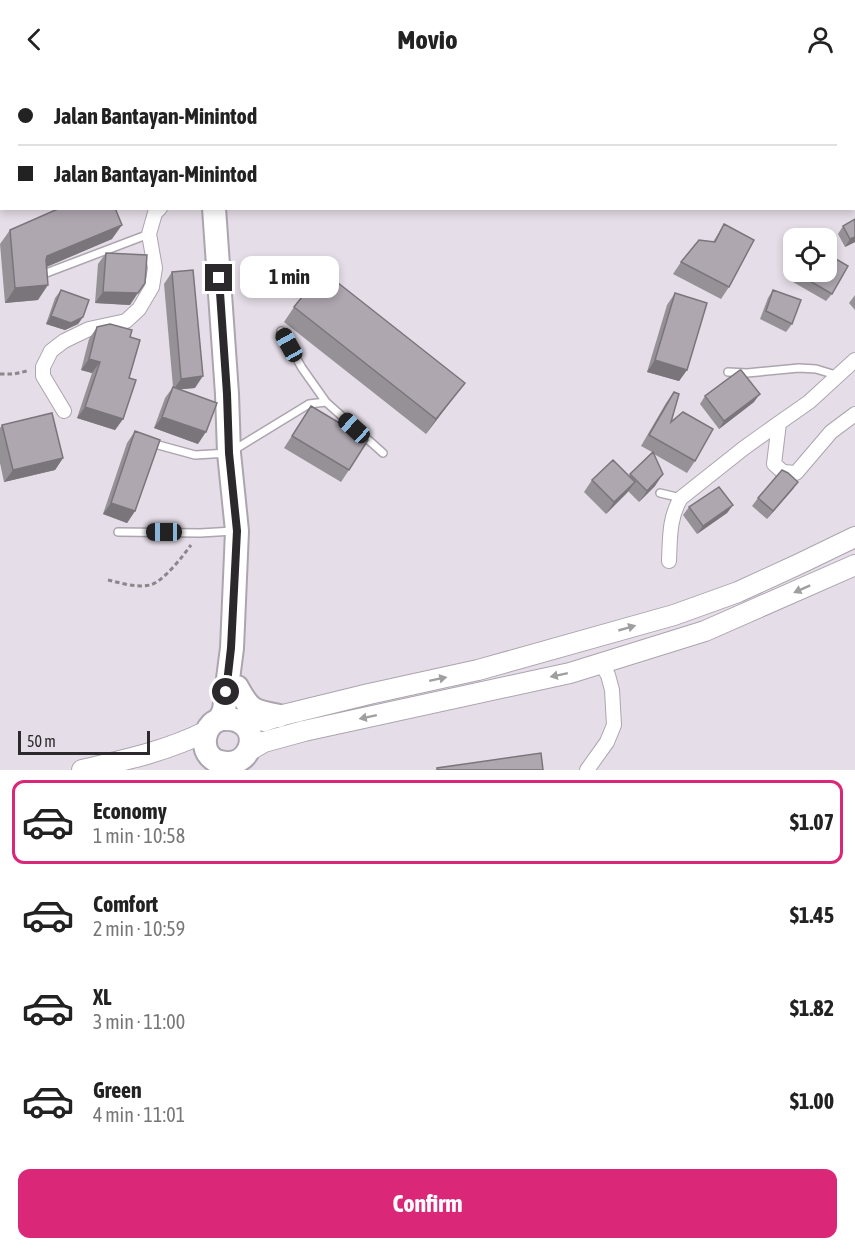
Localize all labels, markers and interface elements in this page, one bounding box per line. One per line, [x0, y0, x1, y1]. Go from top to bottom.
icon: back [18, 23, 51, 56]
icon: person [804, 23, 837, 56]
text: Movio [397, 24, 458, 55]
text: Jalan Bantayan-Minintod [54, 103, 257, 129]
text: Jalan Bantayan-Minintod [54, 161, 257, 187]
map controls [783, 228, 837, 282]
button: locate [783, 228, 837, 282]
callout: 1 min [240, 257, 339, 299]
route end [205, 264, 232, 291]
text: 1 min [269, 265, 310, 288]
car [272, 325, 306, 365]
car [335, 409, 373, 447]
car [146, 523, 182, 541]
one-way arrow [792, 584, 810, 594]
one-way arrow [618, 623, 636, 632]
one-way arrow [550, 671, 568, 681]
one-way arrow [429, 674, 448, 683]
route start [212, 678, 239, 705]
one-way arrow [359, 713, 378, 722]
scale bar [18, 728, 150, 756]
text: 50 m [27, 732, 56, 750]
icon: car [21, 795, 75, 849]
text: Economy [93, 798, 167, 824]
text: $1.07 [790, 809, 834, 835]
text: 1 min · 10:58 [93, 824, 185, 847]
icon: car [21, 888, 75, 942]
text: Comfort [93, 891, 158, 917]
text: $1.45 [790, 902, 834, 928]
text: 2 min · 10:59 [93, 917, 185, 940]
icon: car [21, 981, 75, 1035]
text: XL [93, 984, 111, 1010]
text: $1.82 [790, 995, 834, 1021]
text: 3 min · 11:00 [93, 1010, 185, 1033]
icon: car [21, 1074, 75, 1128]
text: Green [93, 1077, 142, 1103]
text: $1.00 [790, 1088, 834, 1114]
text: 4 min · 11:01 [93, 1103, 185, 1126]
button: Confirm [18, 1169, 837, 1238]

